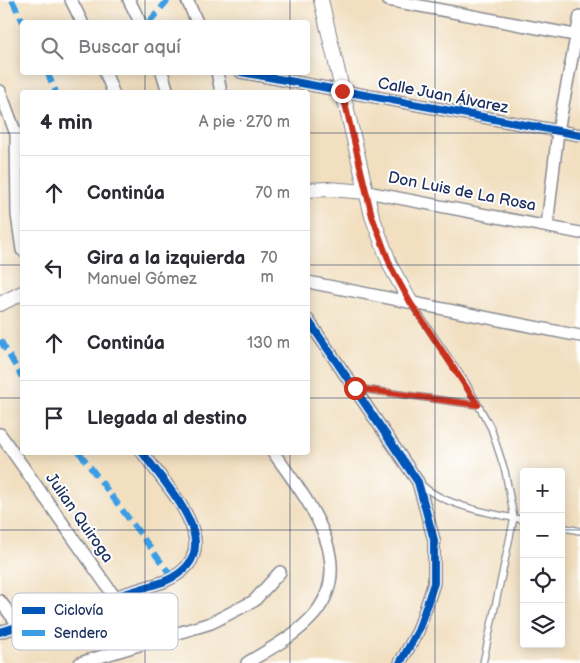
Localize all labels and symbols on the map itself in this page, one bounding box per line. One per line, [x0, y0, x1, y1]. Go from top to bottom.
street label: Calle Juan Álvarez [376, 72, 511, 118]
route end [331, 80, 354, 103]
street label: Don Luis de La Rosa [386, 168, 538, 216]
route start [344, 377, 367, 400]
street label: Julian Quiroga [41, 470, 117, 566]
legend [12, 593, 178, 650]
text: Ciclovía [54, 602, 104, 619]
text: Sendero [54, 625, 108, 642]

